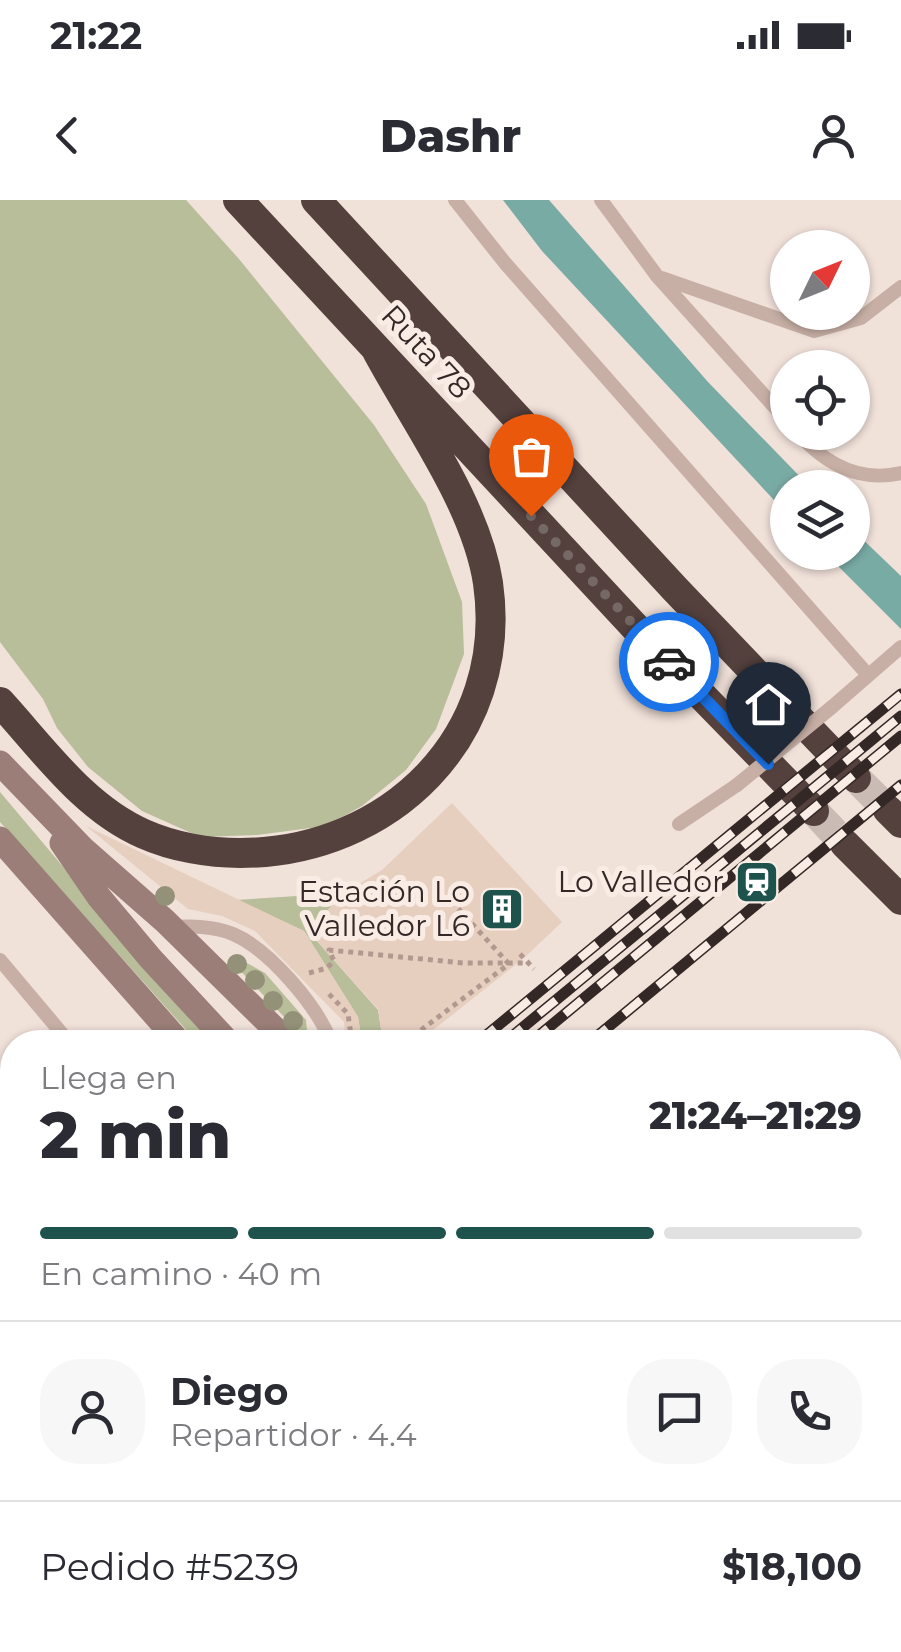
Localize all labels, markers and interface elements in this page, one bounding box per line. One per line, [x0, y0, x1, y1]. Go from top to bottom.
text: 21:22 [50, 12, 142, 59]
icon: back [40, 108, 95, 163]
text: Dashr [380, 108, 521, 163]
icon: person [806, 108, 861, 163]
north arrow [770, 230, 870, 330]
map controls [770, 230, 870, 570]
street label: Ruta 78 [374, 297, 479, 406]
button: locate [770, 350, 870, 450]
pin [489, 414, 574, 517]
icon: bag [504, 429, 559, 484]
button: layers [770, 470, 870, 570]
courier [619, 612, 719, 712]
icon: car [642, 635, 697, 690]
pin [726, 662, 811, 765]
icon: home [741, 677, 796, 732]
station icon: Lo Valledor [734, 859, 780, 905]
place label: Lo Valledor [557, 863, 724, 900]
place label: Estación Lo Valledor L6 [298, 873, 470, 944]
building icon: Estación Lo Valledor L6 [479, 886, 525, 932]
text: Llega en [40, 1058, 177, 1097]
text: 21:24–21:29 [649, 1092, 862, 1139]
text: 2 min [40, 1095, 231, 1174]
text: En camino · 40 m [40, 1254, 322, 1293]
button: person [40, 1359, 145, 1464]
button: chat [627, 1359, 732, 1464]
button: phone [757, 1359, 862, 1464]
text: Diego [170, 1368, 288, 1415]
text: Repartidor · 4.4 [170, 1415, 417, 1454]
text: Pedido #5239 [40, 1543, 299, 1590]
text: $18,100 [722, 1543, 862, 1590]

